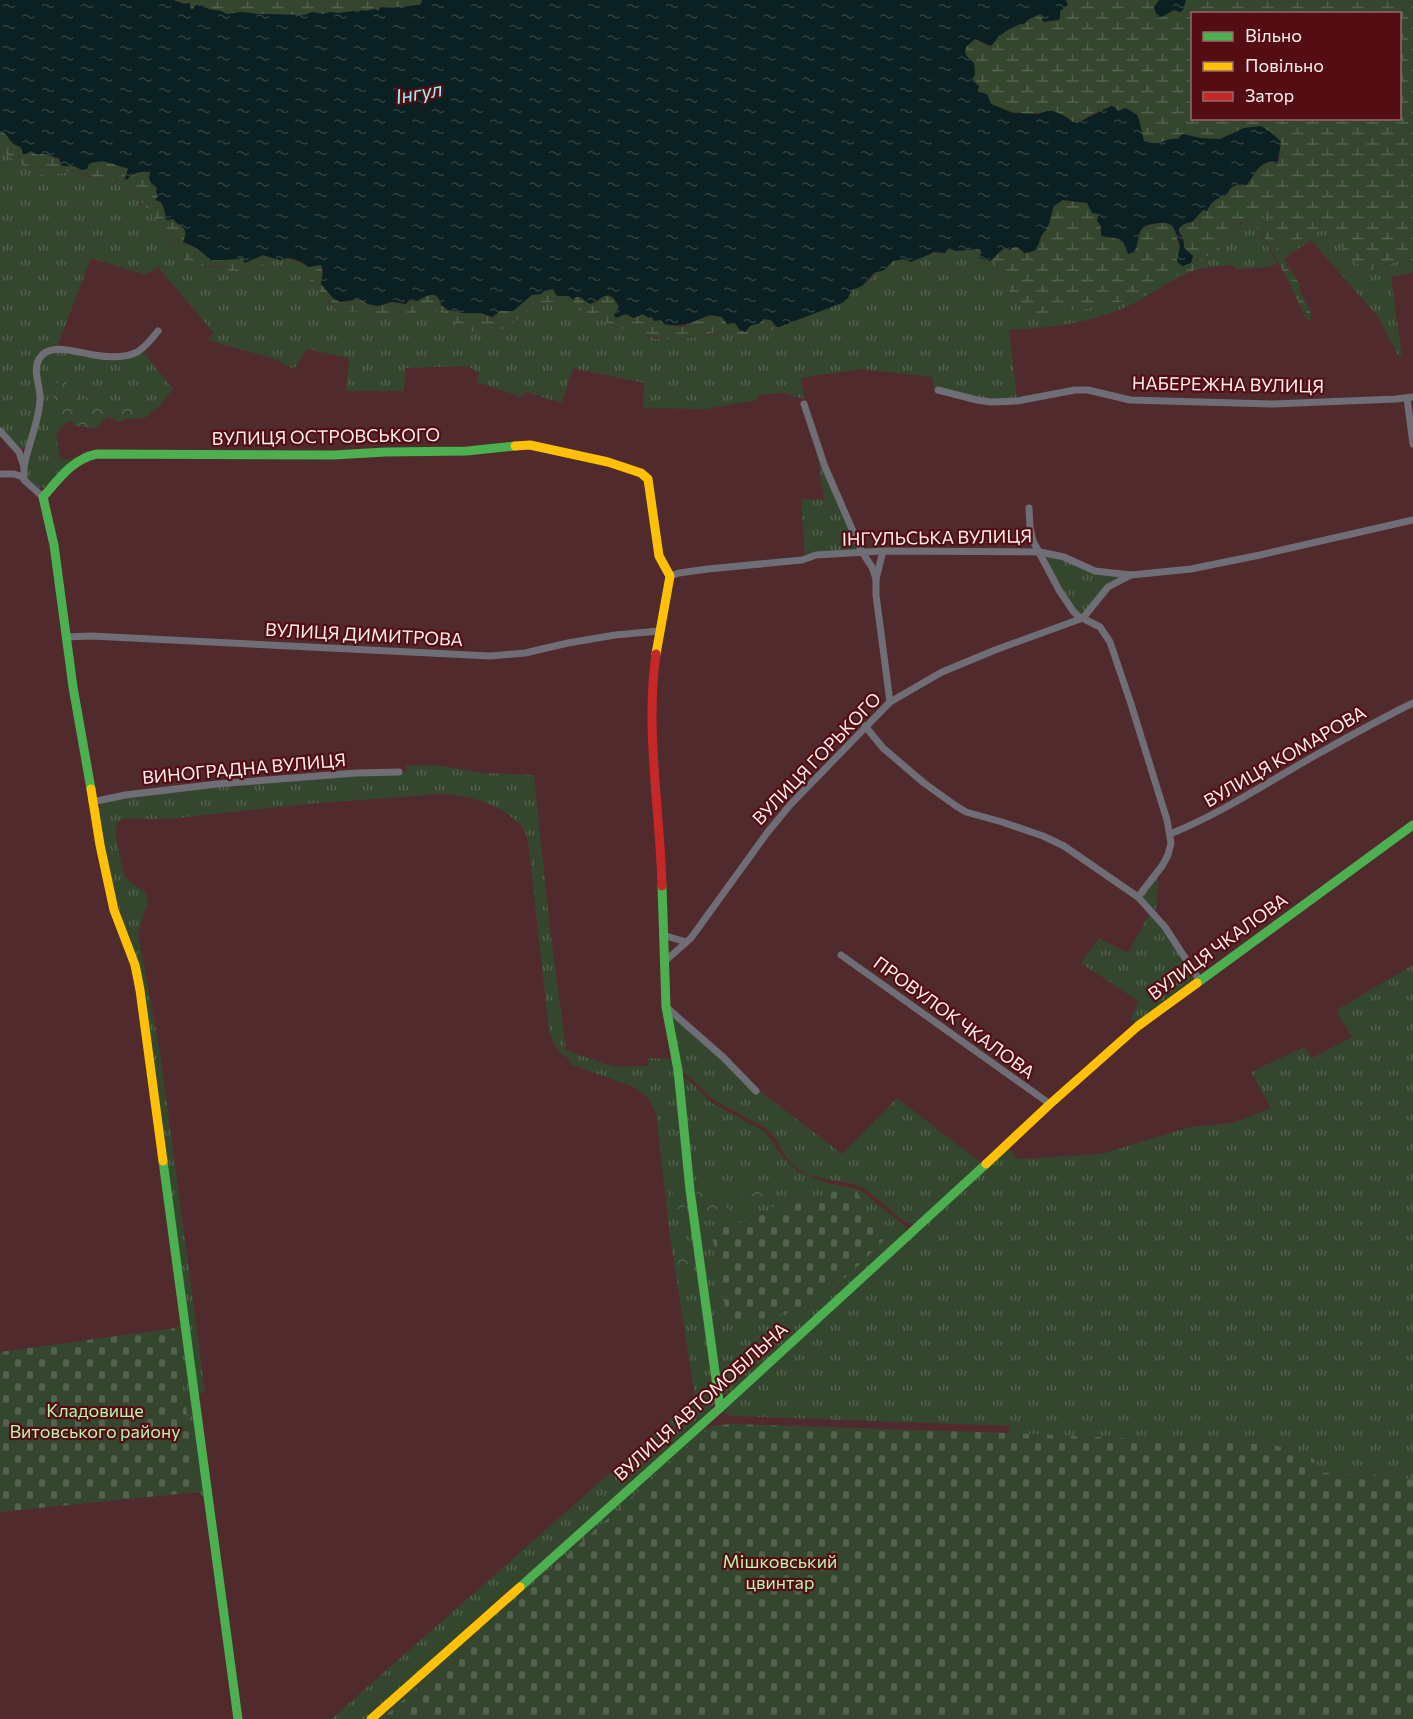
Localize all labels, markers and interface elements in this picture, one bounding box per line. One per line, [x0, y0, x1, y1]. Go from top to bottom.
legend [1191, 12, 1401, 120]
text: Вільно [1245, 24, 1302, 46]
text: Повільно [1245, 54, 1324, 76]
water label: Інгул [394, 76, 445, 108]
text: Затор [1245, 84, 1294, 106]
street label: НАБЕРЕЖНА ВУЛИЦЯ [1132, 371, 1324, 397]
street label: ВУЛИЦЯ ОСТРОВСЬКОГО [212, 423, 440, 449]
street label: ІНГУЛЬСЬКА ВУЛИЦЯ [842, 524, 1032, 550]
street label: ВУЛИЦЯ ДИМИТРОВА [265, 618, 464, 650]
street label: ВУЛИЦЯ ГОРЬКОГО [747, 688, 885, 829]
street label: ВУЛИЦЯ КОМАРОВА [1199, 701, 1370, 812]
street label: ВИНОГРАДНА ВУЛИЦЯ [141, 748, 347, 788]
street label: ВУЛИЦЯ ЧКАЛОВА [1143, 888, 1291, 1004]
street label: ПРОВУЛОК ЧКАЛОВА [870, 951, 1039, 1083]
street label: ВУЛИЦЯ АВТОМОБІЛЬНА [609, 1317, 792, 1485]
park label: Кладовище Витовського району [9, 1399, 181, 1442]
park label: Мішковський цвинтар [723, 1550, 837, 1593]

